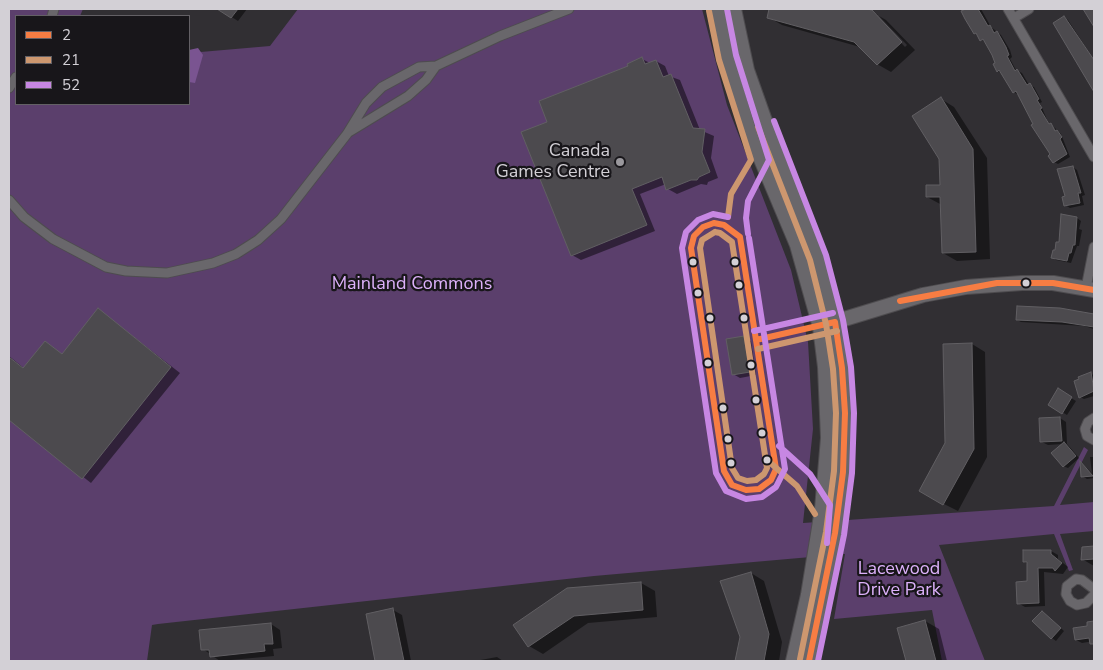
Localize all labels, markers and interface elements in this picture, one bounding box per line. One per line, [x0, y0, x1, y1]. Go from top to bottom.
legend [15, 15, 190, 105]
text: 2 [62, 25, 71, 45]
text: 21 [62, 50, 80, 70]
text: 52 [62, 75, 80, 95]
place label: Canada Games Centre [496, 141, 610, 183]
marker: Canada Games Centre [614, 156, 626, 168]
unlabelled marker [688, 257, 698, 267]
unlabelled marker [730, 257, 740, 267]
park label: Mainland Commons [332, 274, 492, 296]
unlabelled marker [1021, 278, 1031, 288]
unlabelled marker [734, 280, 744, 290]
unlabelled marker [693, 288, 703, 298]
unlabelled marker [705, 313, 715, 323]
unlabelled marker [739, 313, 749, 323]
unlabelled marker [703, 358, 713, 368]
unlabelled marker [746, 360, 756, 370]
unlabelled marker [751, 395, 761, 405]
unlabelled marker [718, 403, 728, 413]
unlabelled marker [757, 428, 767, 438]
unlabelled marker [723, 434, 733, 444]
unlabelled marker [762, 455, 772, 465]
unlabelled marker [726, 458, 736, 468]
park label: Lacewood Drive Park [857, 559, 941, 602]

